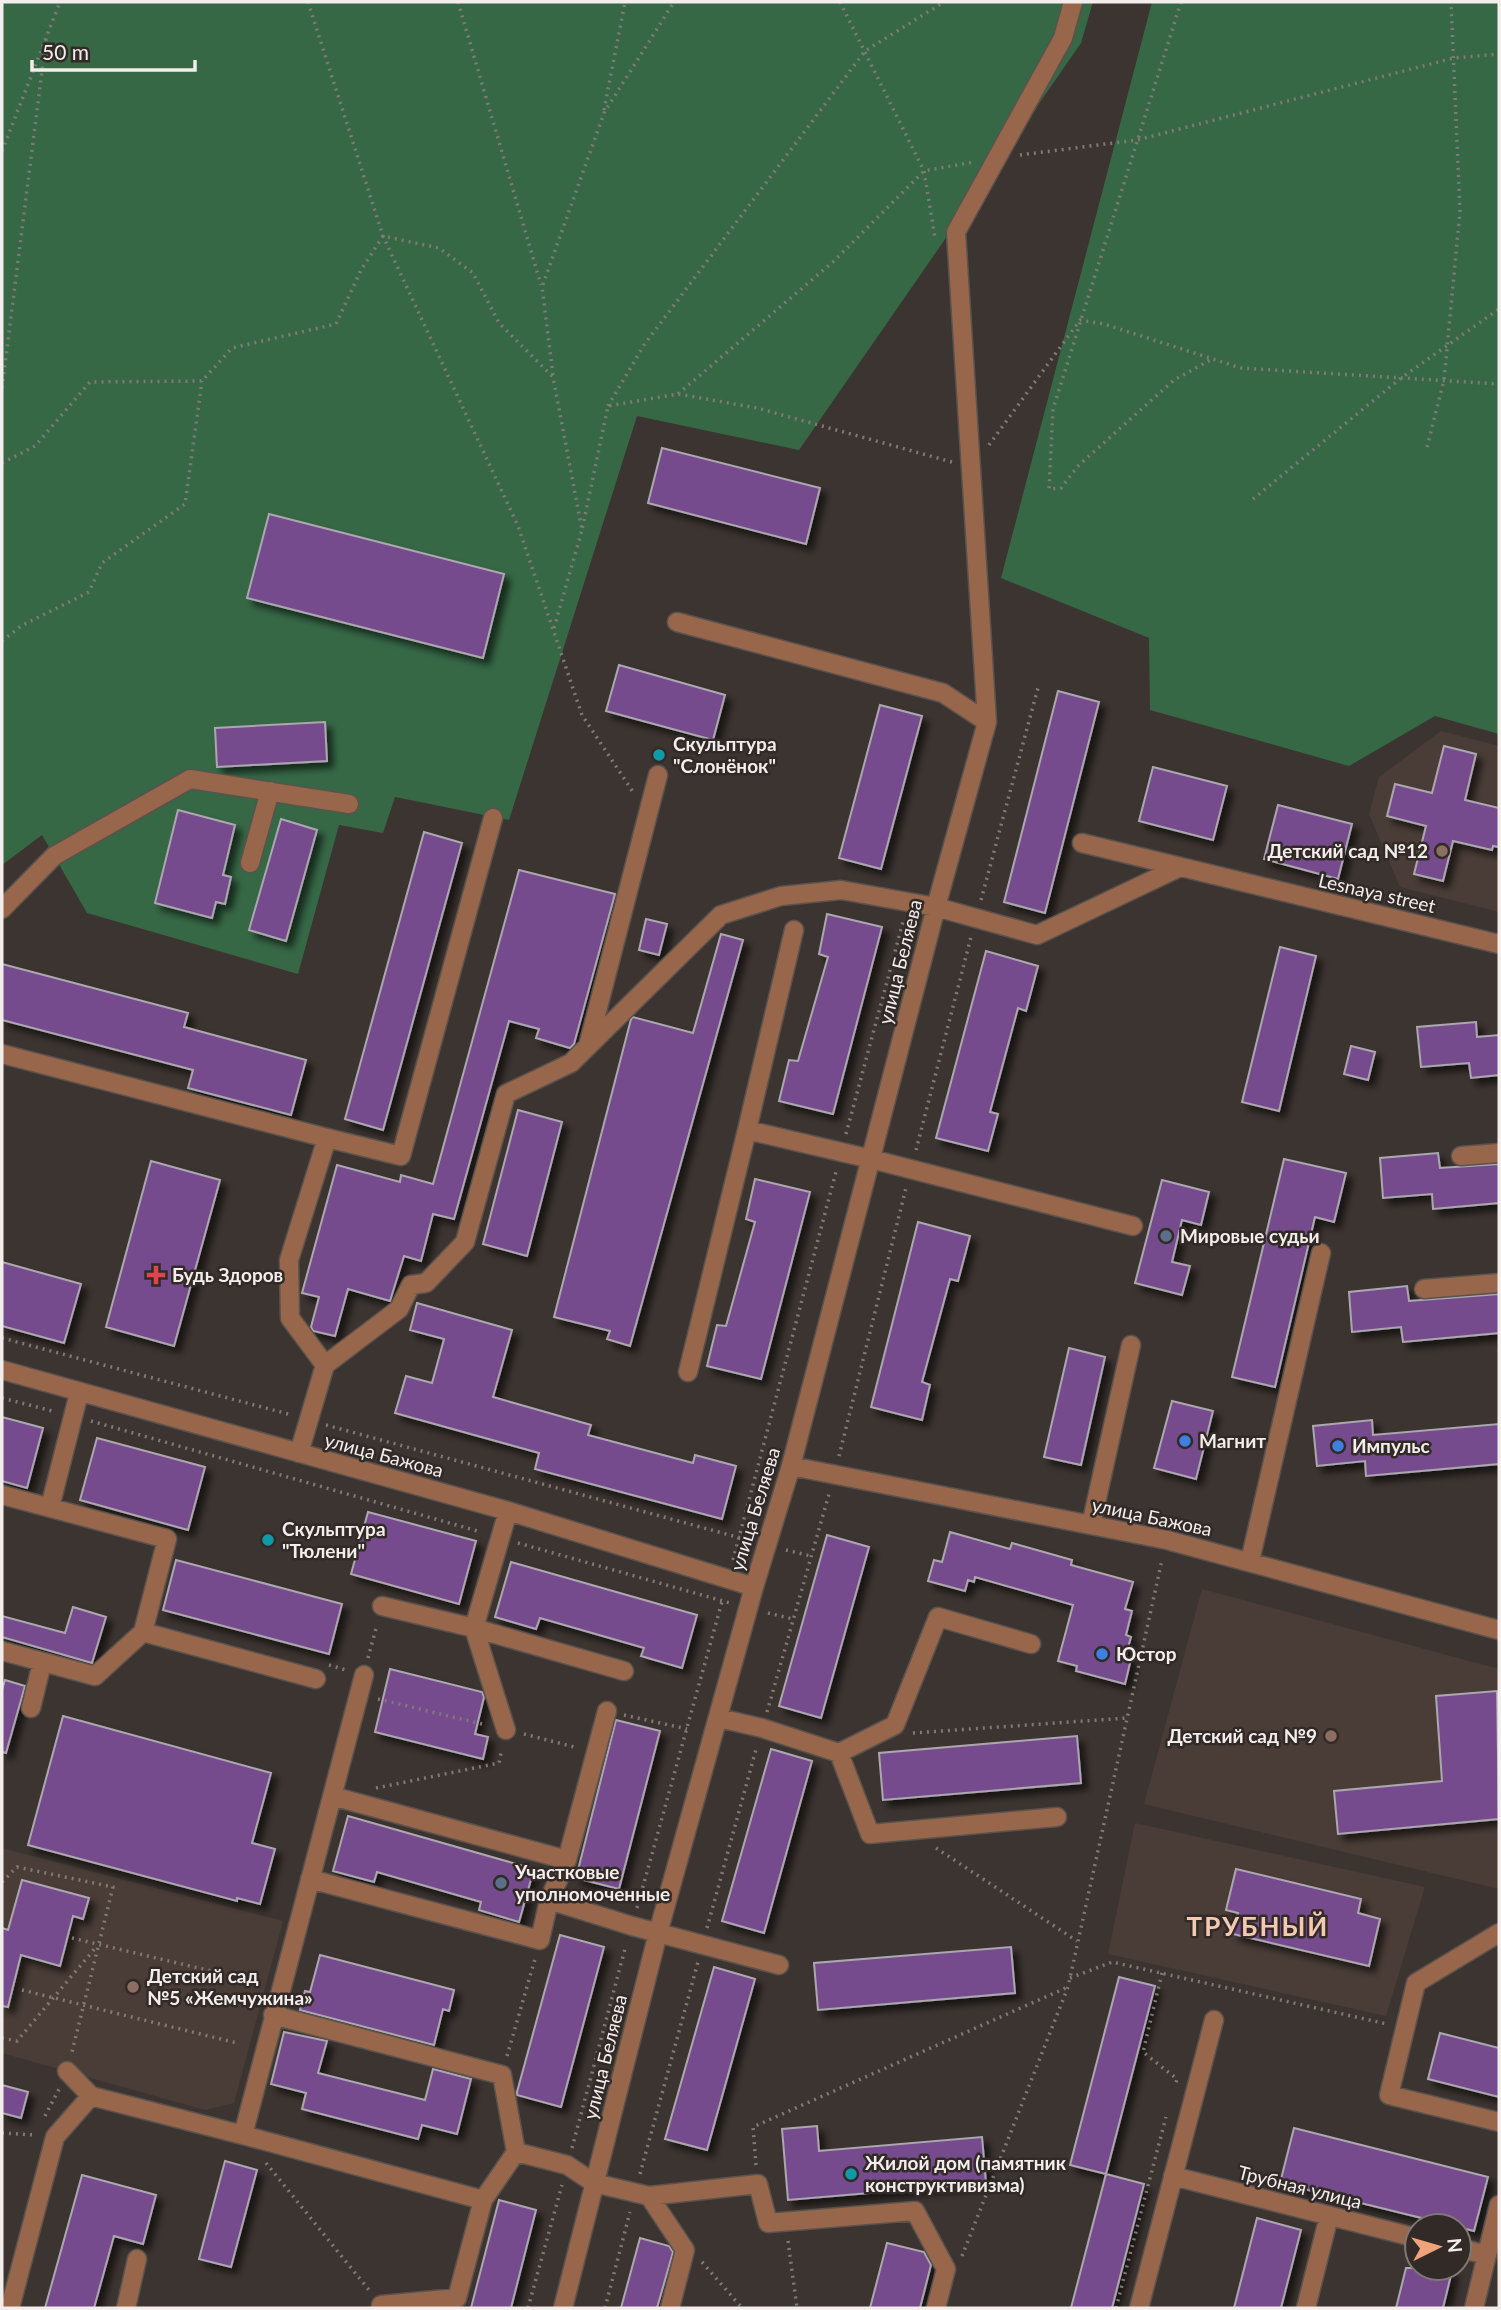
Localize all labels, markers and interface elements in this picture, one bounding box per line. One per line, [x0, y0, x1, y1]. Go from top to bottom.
scale bar [32, 28, 194, 72]
text: 50 m [42, 39, 89, 64]
place label: Скульптура "Слонёнок" [673, 732, 777, 777]
marker: Скульптура "Слонёнок" [651, 747, 667, 763]
place label: Детский сад №12 [1267, 839, 1428, 862]
marker: Детский сад №12 [1434, 843, 1450, 859]
street label: Lesnaya street [1316, 868, 1438, 917]
street label: улица Беляева [873, 897, 926, 1027]
place label: Мировые судьи [1180, 1224, 1320, 1247]
marker: Мировые судьи [1158, 1228, 1174, 1244]
place label: Будь Здоров [172, 1263, 283, 1286]
marker: Будь Здоров [146, 1265, 166, 1285]
street label: улица Бажова [322, 1428, 446, 1481]
place label: Магнит [1199, 1429, 1266, 1452]
marker: Магнит [1177, 1433, 1193, 1449]
place label: Импульс [1352, 1434, 1430, 1457]
marker: Импульс [1330, 1438, 1346, 1454]
street label: улица Беляева [725, 1444, 784, 1573]
street label: улица Бажова [1090, 1493, 1214, 1540]
place label: Скульптура "Тюлени" [282, 1517, 386, 1562]
marker: Скульптура "Тюлени" [260, 1532, 276, 1548]
place label: Юстор [1116, 1642, 1177, 1665]
marker: Юстор [1094, 1646, 1110, 1662]
place label: Детский сад №9 [1168, 1724, 1317, 1747]
marker: Детский сад №9 [1323, 1728, 1339, 1744]
place label: Участковые уполномоченные [514, 1860, 670, 1905]
marker: Участковые уполномоченные [493, 1875, 509, 1891]
district label: ТРУБНЫЙ [1187, 1910, 1329, 1942]
place label: Детский сад №5 «Жемчужина» [147, 1964, 313, 2009]
marker: Детский сад №5 «Жемчужина» [125, 1979, 141, 1995]
street label: улица Беляева [578, 1992, 631, 2122]
place label: Жилой дом (памятник конструктивизма) [865, 2151, 1067, 2196]
street label: Трубная улица [1236, 2160, 1364, 2213]
marker: Жилой дом (памятник конструктивизма) [843, 2166, 859, 2182]
north arrow [1403, 2212, 1473, 2282]
text: N [1443, 2237, 1468, 2254]

